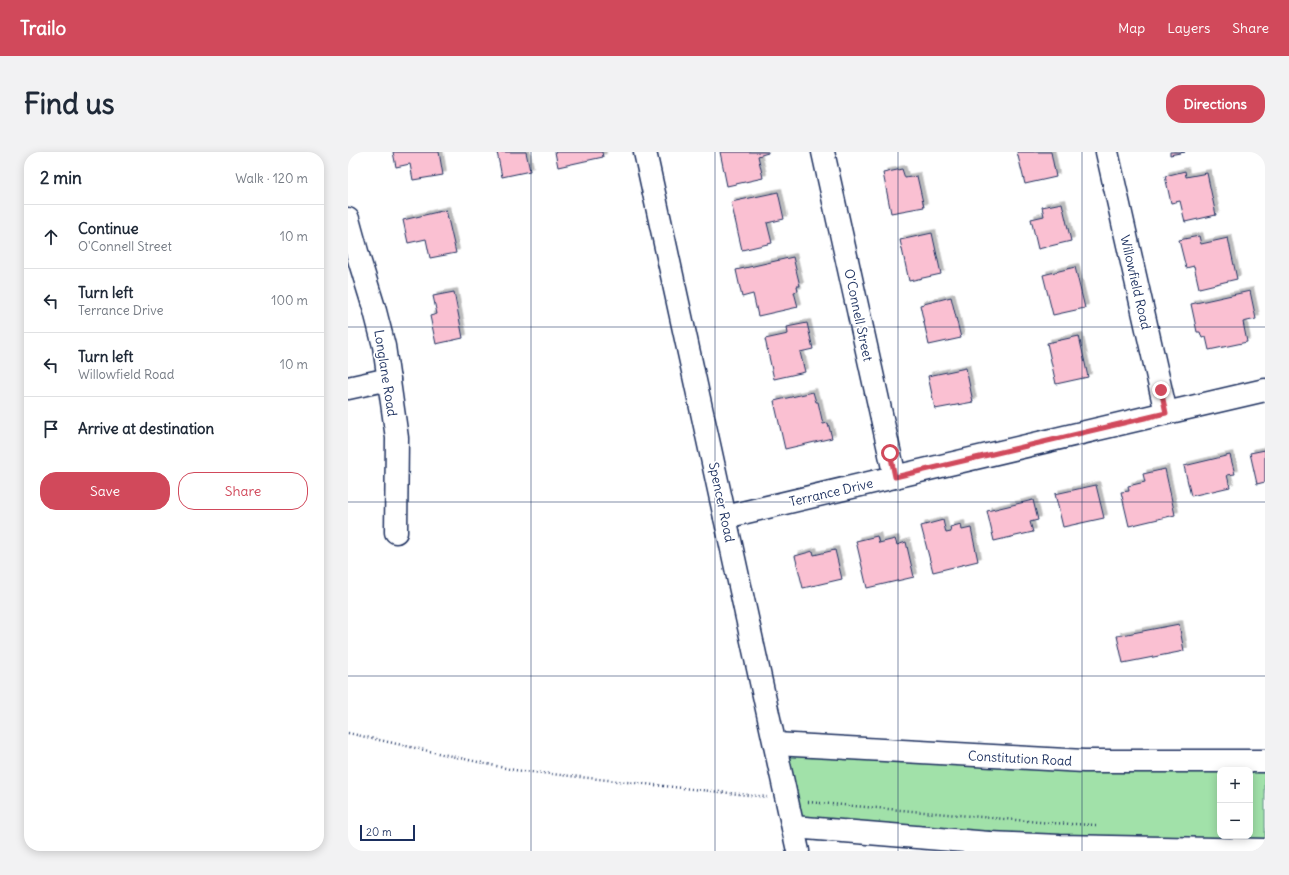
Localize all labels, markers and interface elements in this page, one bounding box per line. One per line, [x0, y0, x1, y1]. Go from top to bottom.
text: Trailo [20, 16, 66, 40]
text: Map [1118, 19, 1145, 37]
text: Layers [1167, 19, 1210, 37]
text: Share [1232, 19, 1269, 37]
button: Directions [1166, 85, 1265, 123]
text: Find us [24, 86, 115, 122]
text: 2 min [40, 167, 82, 189]
text: Walk · 120 m [235, 170, 308, 187]
text: Continue [78, 219, 139, 238]
icon: ahead [40, 226, 62, 248]
text: 10 m [280, 228, 308, 245]
street label: Willowfield Road [1116, 233, 1155, 331]
text: O'Connell Street [78, 238, 172, 255]
street label: O'Connell Street [840, 267, 877, 363]
text: Turn left [78, 283, 133, 302]
icon: left [40, 290, 62, 312]
text: 100 m [271, 292, 308, 309]
text: Terrance Drive [78, 302, 164, 319]
street label: Longlane Road [370, 329, 401, 418]
text: Turn left [78, 347, 133, 366]
icon: left [40, 354, 62, 376]
text: 10 m [280, 356, 308, 373]
text: Willowfield Road [78, 366, 174, 383]
route end [1152, 381, 1170, 399]
icon: arrive [40, 418, 62, 440]
text: Arrive at destination [78, 419, 214, 438]
route start [881, 444, 899, 462]
street label: Spencer Road [705, 461, 738, 544]
button: Save [40, 472, 170, 510]
button: Share [178, 472, 308, 510]
street label: Terrance Drive [788, 475, 875, 510]
street label: Constitution Road [968, 747, 1073, 770]
map controls [1217, 767, 1253, 839]
button: + [1217, 767, 1253, 803]
button: − [1217, 803, 1253, 839]
scale bar [360, 823, 415, 842]
text: 20 m [366, 825, 392, 839]

